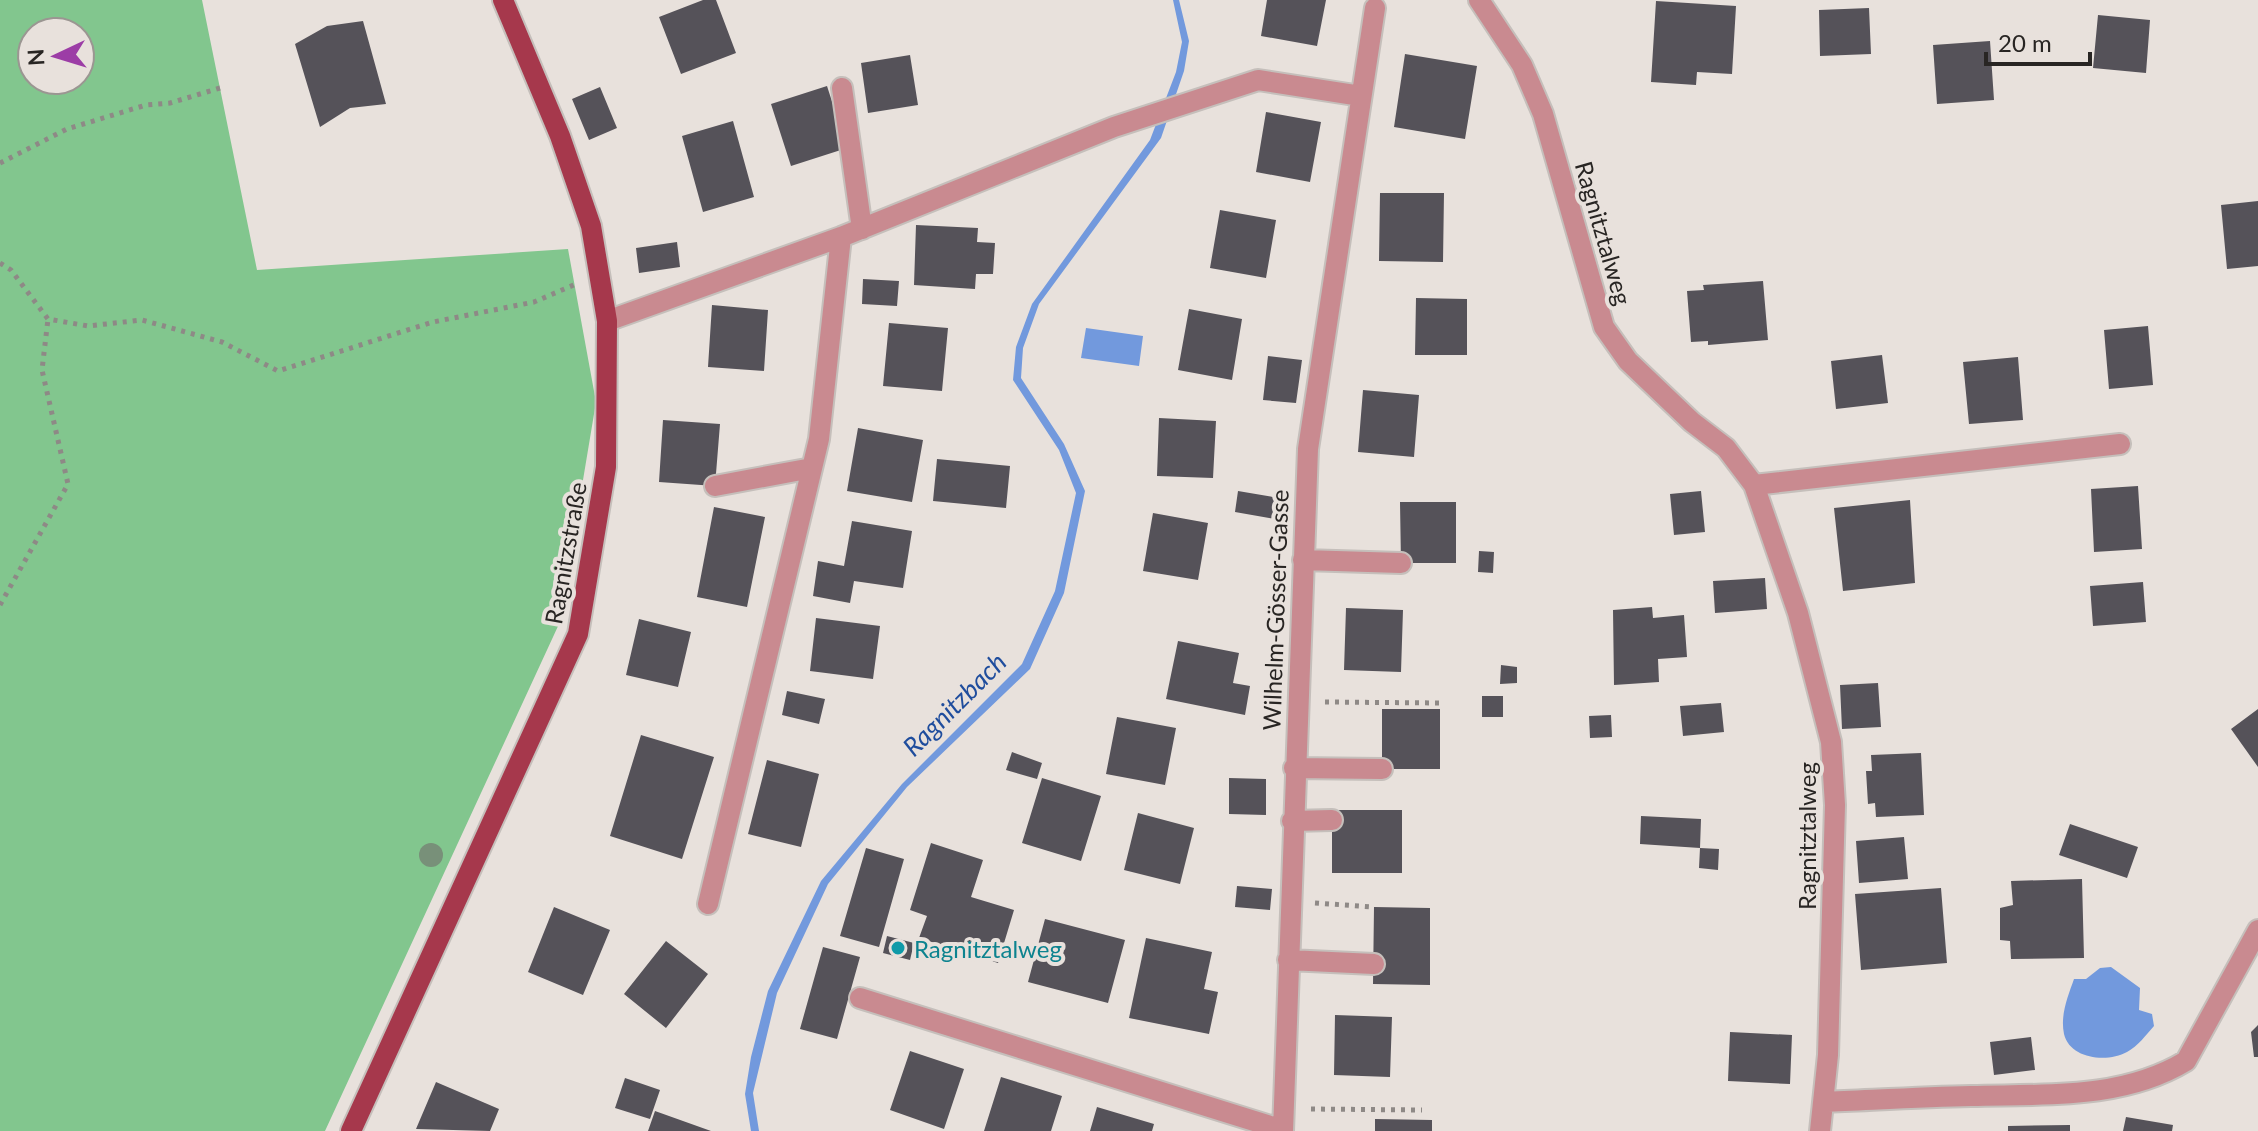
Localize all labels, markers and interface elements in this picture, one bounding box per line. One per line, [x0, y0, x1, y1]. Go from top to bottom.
north arrow [16, 16, 96, 96]
scale bar [1986, 16, 2090, 66]
text: 20 m [1998, 28, 2052, 57]
text: N [21, 48, 50, 67]
street label: Ragnitztalweg [1570, 158, 1638, 308]
street label: Ragnitzstraße [538, 480, 592, 626]
street label: Wilhelm-Gösser-Gasse [1256, 489, 1294, 731]
water label: Ragnitzbach [896, 646, 1012, 762]
street label: Ragnitztalweg [1792, 762, 1821, 910]
place label: Ragnitztalweg [914, 934, 1062, 963]
marker: Ragnitztalweg [889, 939, 907, 957]

